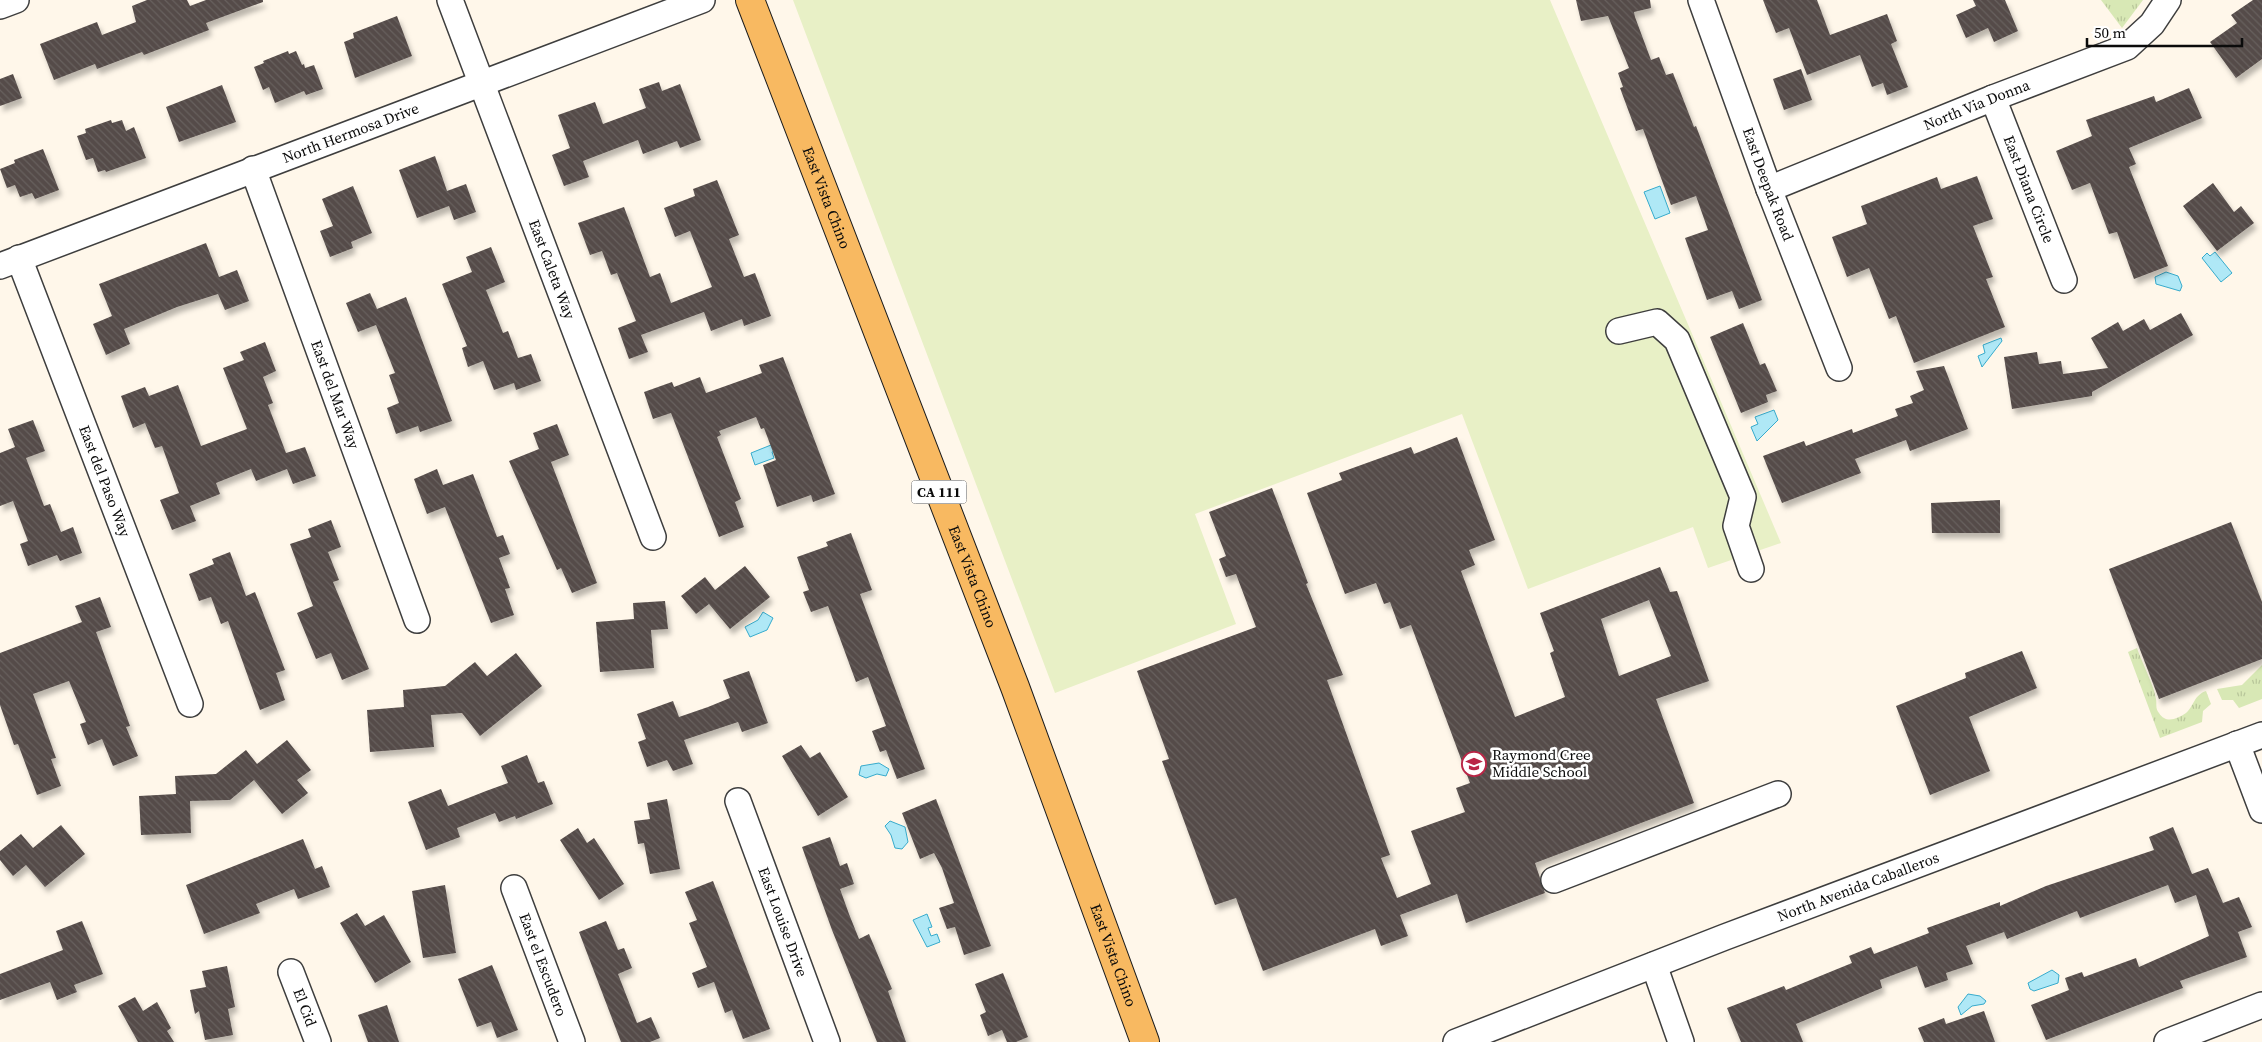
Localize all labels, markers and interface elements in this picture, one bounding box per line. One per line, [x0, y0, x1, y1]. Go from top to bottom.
scale bar [2087, 15, 2242, 47]
text: 50 m [2094, 22, 2126, 43]
street label: North Via Donna [1920, 74, 2033, 135]
street label: North Hermosa Drive [279, 97, 422, 168]
street label: East Deepak Road [1738, 124, 1799, 244]
street label: East Diana Circle [1999, 132, 2060, 246]
street label: East Vista Chino [798, 143, 856, 252]
street label: East Caleta Way [524, 216, 581, 322]
street label: East del Mar Way [306, 337, 365, 452]
street label: East del Paso Way [74, 422, 136, 540]
road number: CA 111 [912, 481, 966, 504]
street label: East Vista Chino [944, 522, 1002, 631]
place label: Raymond Cree Middle School [1492, 744, 1591, 782]
school or university icon: Raymond Cree Middle School [1461, 751, 1487, 777]
street label: North Avenida Caballeros [1774, 846, 1942, 926]
street label: East Louise Drive [753, 864, 813, 980]
street label: East Vista Chino [1085, 901, 1142, 1009]
street label: East el Escudero [514, 910, 572, 1019]
street label: El Cid [288, 985, 322, 1030]

